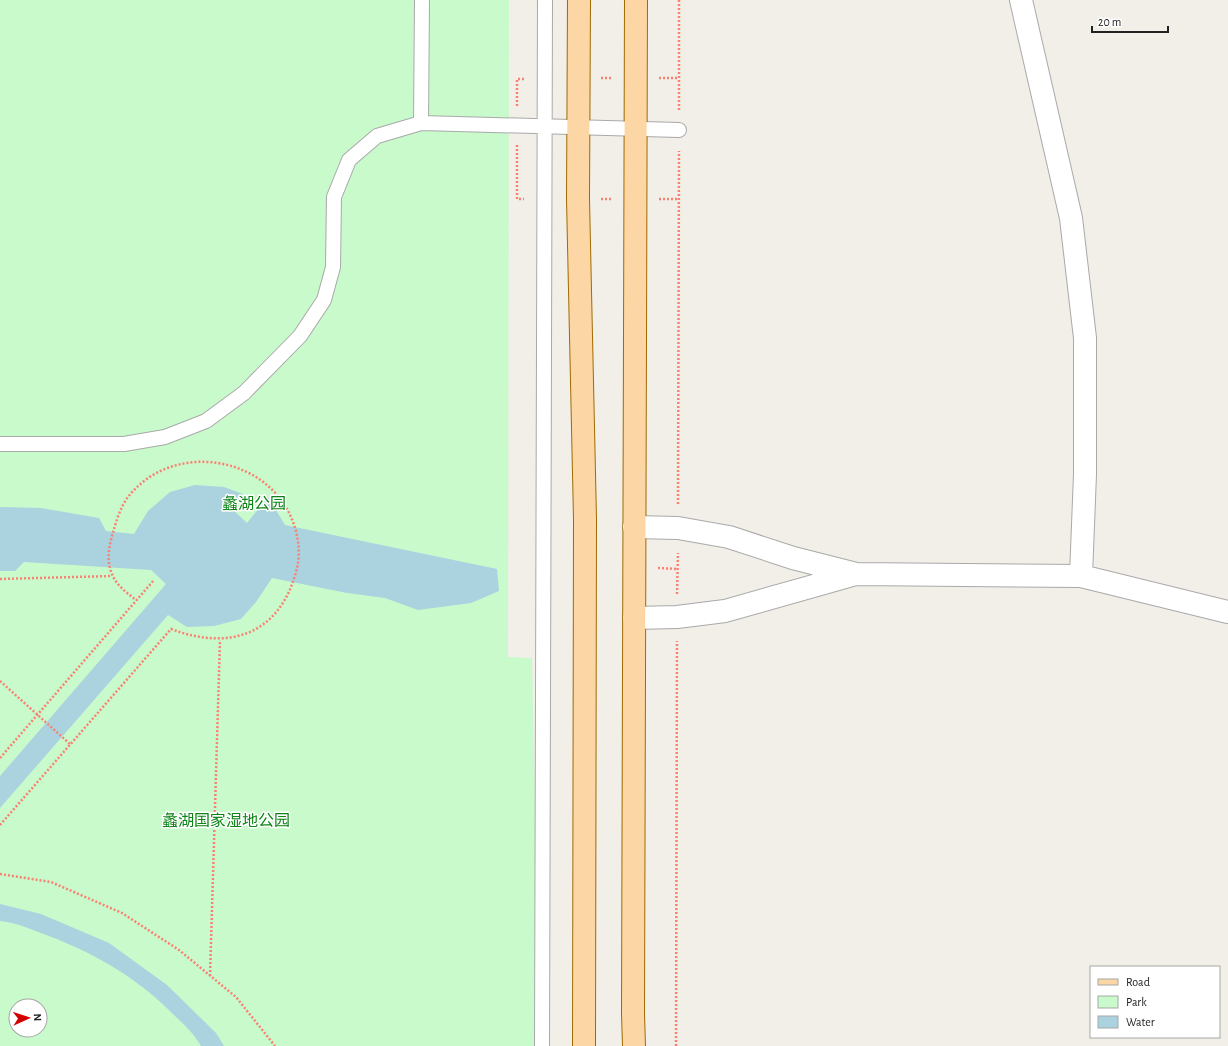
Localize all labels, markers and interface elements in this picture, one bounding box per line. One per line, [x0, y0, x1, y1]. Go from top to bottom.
scale bar [1092, 8, 1168, 34]
text: 20 m [1098, 16, 1121, 28]
park label: 蠡湖公园 [222, 495, 286, 512]
park label: 蠡湖国家湿地公园 [162, 812, 290, 829]
legend [1090, 966, 1220, 1038]
text: Road [1126, 976, 1150, 988]
text: Park [1126, 996, 1147, 1008]
north arrow [8, 998, 48, 1038]
text: N [32, 1013, 43, 1022]
text: Water [1126, 1016, 1155, 1028]

